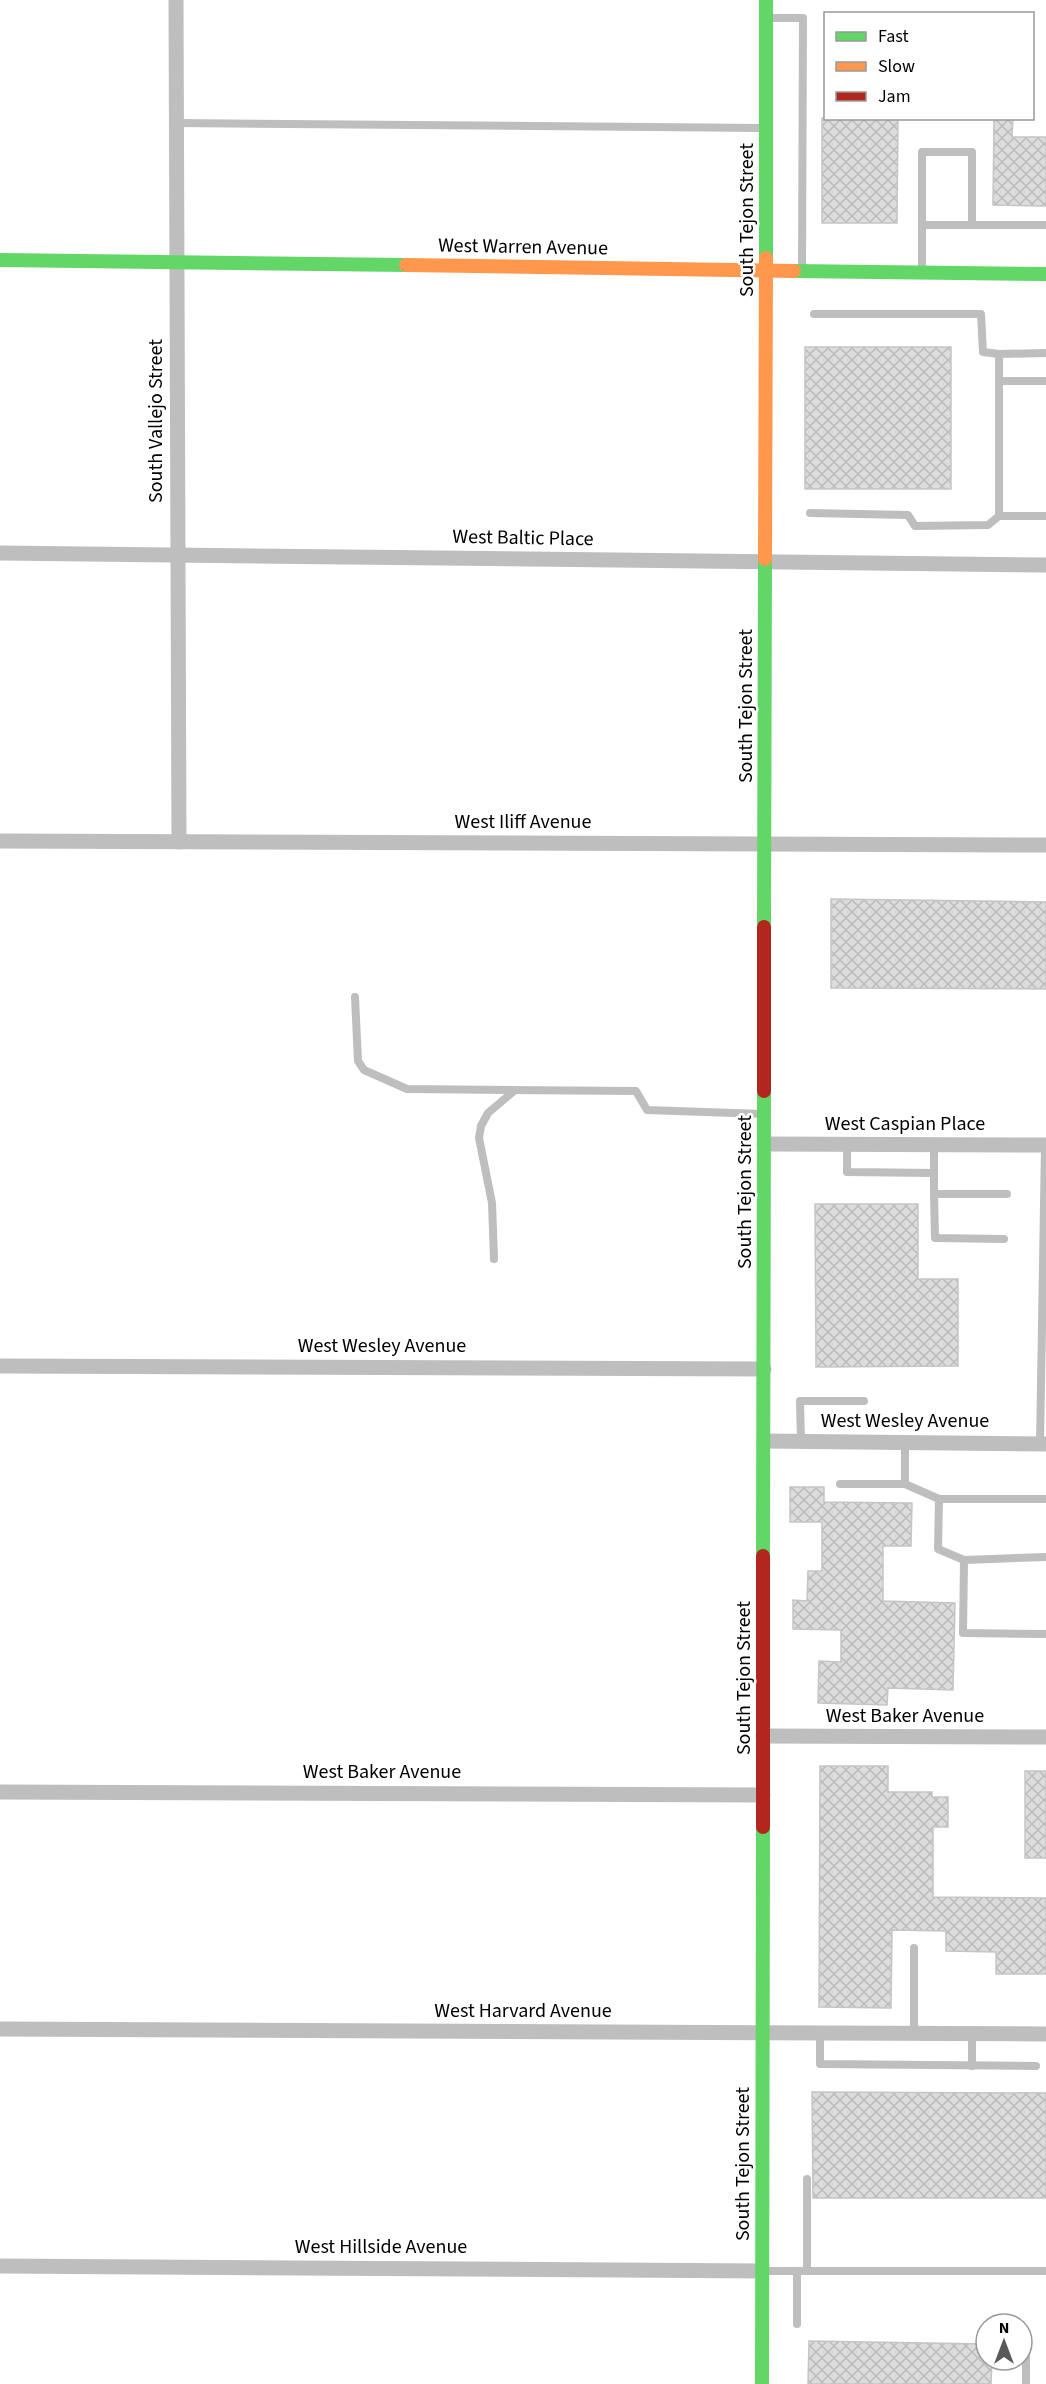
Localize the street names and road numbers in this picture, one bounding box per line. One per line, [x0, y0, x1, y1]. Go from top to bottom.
street label: South Tejon Street [733, 143, 761, 297]
street label: West Warren Avenue [438, 232, 608, 262]
street label: South Vallejo Street [142, 339, 170, 503]
street label: West Baltic Place [452, 523, 594, 553]
street label: South Tejon Street [732, 629, 760, 783]
street label: West Iliff Avenue [455, 808, 591, 836]
street label: West Caspian Place [825, 1110, 985, 1138]
street label: South Tejon Street [731, 1115, 759, 1269]
street label: West Wesley Avenue [298, 1332, 466, 1360]
street label: West Wesley Avenue [821, 1407, 989, 1435]
street label: South Tejon Street [730, 1601, 758, 1755]
street label: West Baker Avenue [826, 1702, 984, 1730]
street label: West Baker Avenue [303, 1758, 461, 1786]
street label: West Harvard Avenue [434, 1997, 612, 2025]
street label: South Tejon Street [729, 2087, 757, 2241]
street label: West Hillside Avenue [295, 2233, 467, 2261]

